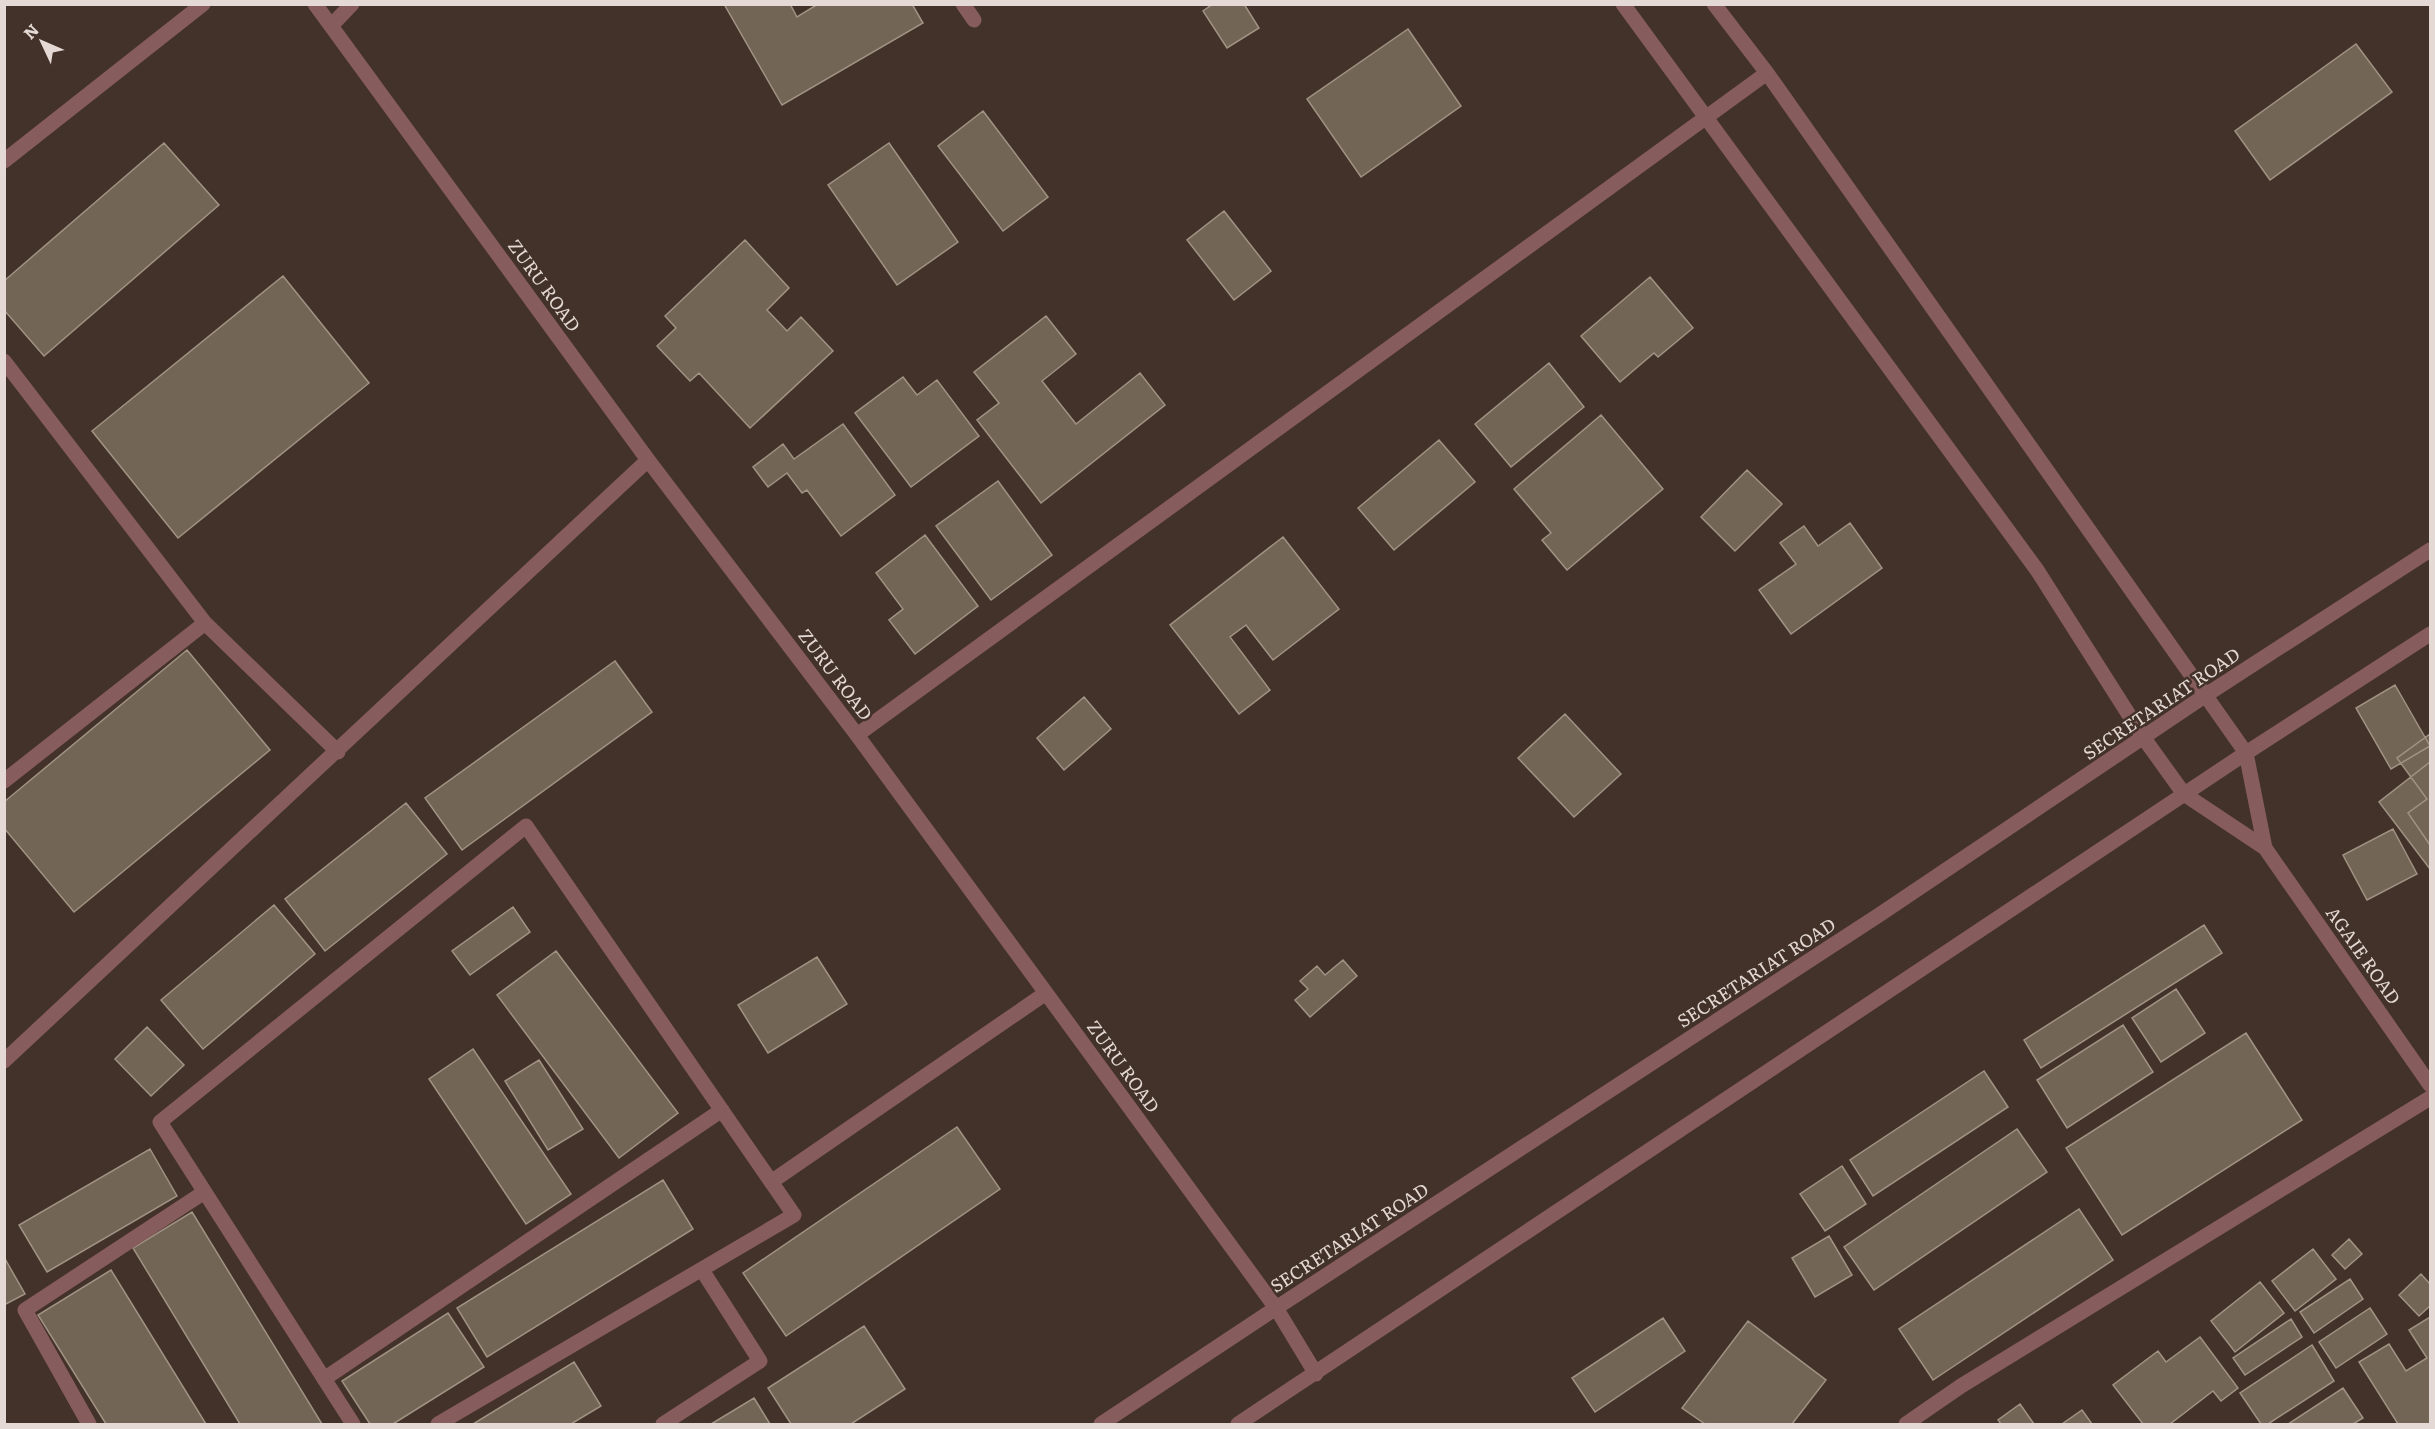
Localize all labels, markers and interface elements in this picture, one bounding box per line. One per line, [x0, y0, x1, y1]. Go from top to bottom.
north arrow [12, 12, 72, 72]
text: N [17, 18, 44, 44]
street label: ZURU ROAD [502, 233, 588, 337]
street label: ZURU ROAD [793, 622, 879, 726]
street label: SECRETARIAT ROAD [2077, 640, 2245, 766]
street label: AGAIE ROAD [2320, 900, 2408, 1010]
street label: SECRETARIAT ROAD [1671, 910, 1841, 1034]
street label: ZURU ROAD [1081, 1014, 1167, 1118]
street label: SECRETARIAT ROAD [1264, 1175, 1434, 1299]

